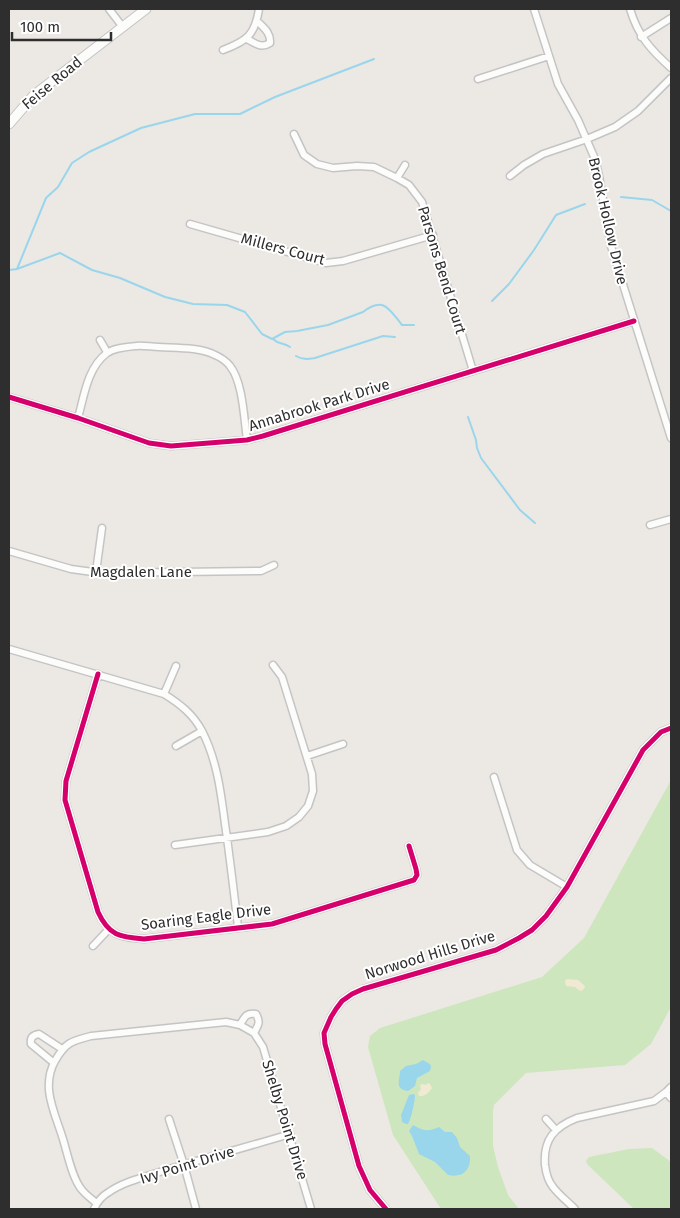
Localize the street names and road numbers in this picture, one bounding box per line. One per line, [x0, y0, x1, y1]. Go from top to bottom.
street label: Feise Road [18, 53, 86, 113]
street label: Brook Hollow Drive [585, 156, 631, 286]
street label: Parsons Bend Court [414, 204, 470, 337]
street label: Millers Court [239, 229, 327, 269]
street label: Annabrook Park Drive [246, 375, 392, 435]
street label: Magdalen Lane [90, 563, 192, 581]
street label: Soaring Eagle Drive [140, 900, 272, 934]
street label: Norwood Hills Drive [363, 927, 497, 983]
street label: Shelby Point Drive [258, 1058, 312, 1182]
street label: Ivy Point Drive [138, 1142, 236, 1188]

